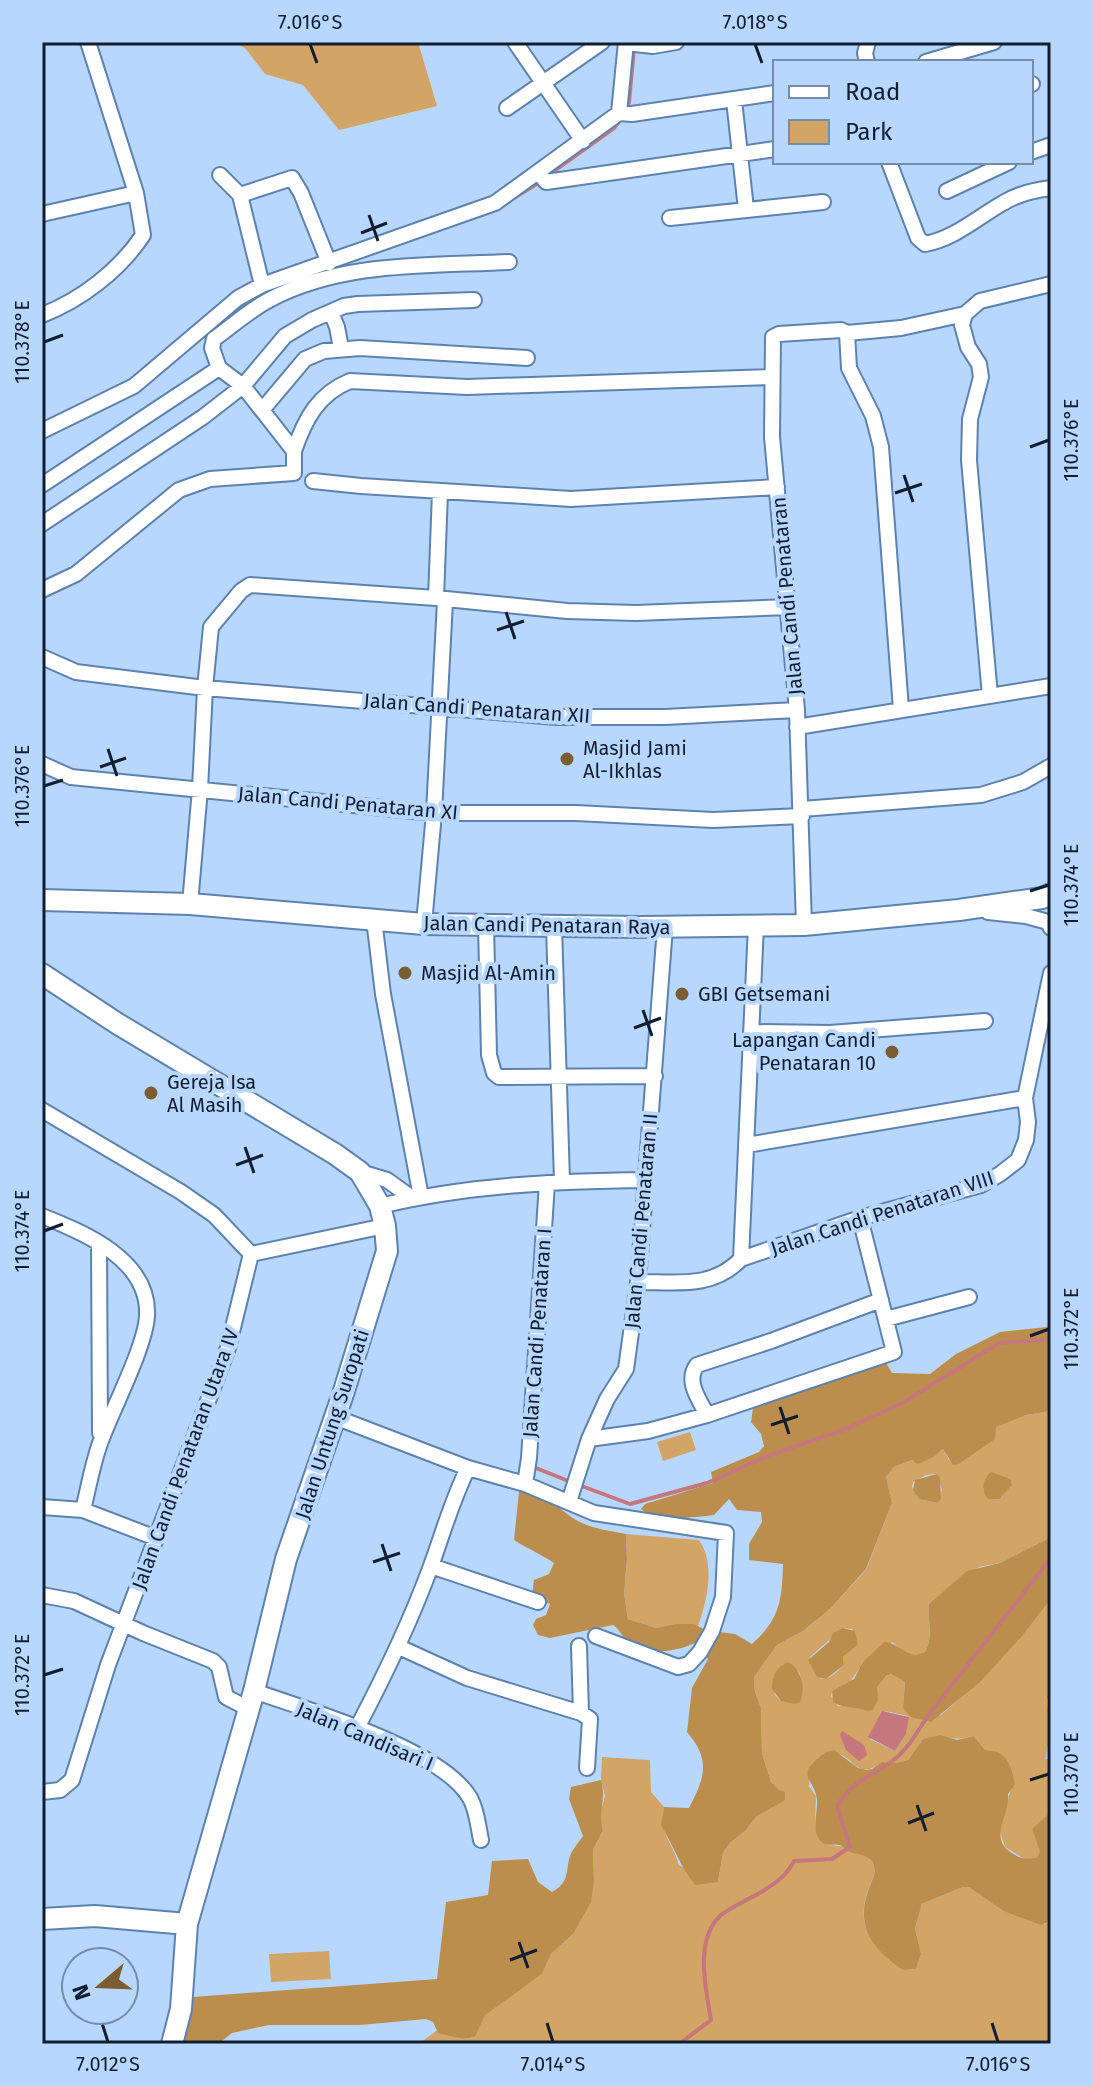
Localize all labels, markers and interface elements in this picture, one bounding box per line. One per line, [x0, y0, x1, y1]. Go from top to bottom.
text: 7.016°S [278, 10, 342, 34]
text: 7.018°S [722, 10, 788, 34]
legend [773, 60, 1033, 164]
text: Road [845, 78, 900, 106]
text: Park [845, 118, 893, 146]
text: 110.378°E [10, 300, 34, 384]
text: 110.376°E [1059, 398, 1083, 482]
street label: Jalan Candi Penataran [766, 496, 808, 696]
street label: Jalan Candi Penataran XII [363, 688, 591, 728]
place label: Masjid Jami Al-Ikhlas [583, 736, 687, 783]
text: 110.376°E [10, 744, 34, 828]
marker: Masjid Jami Al-Ikhlas [558, 750, 576, 768]
street label: Jalan Candi Penataran XI [237, 781, 459, 825]
text: 110.374°E [1059, 844, 1083, 926]
street label: Jalan Candi Penataran Raya [423, 911, 671, 939]
place label: Masjid Al-Amin [421, 961, 556, 985]
marker: Masjid Al-Amin [396, 964, 414, 982]
place label: GBI Getsemani [698, 982, 830, 1006]
marker: GBI Getsemani [673, 985, 691, 1003]
place label: Lapangan Candi Penataran 10 [732, 1028, 876, 1075]
marker: Lapangan Candi Penataran 10 [883, 1043, 901, 1061]
place label: Gereja Isa Al Masih [167, 1070, 256, 1117]
marker: Gereja Isa Al Masih [142, 1084, 160, 1102]
street label: Jalan Candi Penataran II [620, 1112, 662, 1330]
street label: Jalan Candi Penataran VIII [767, 1166, 997, 1260]
text: 110.374°E [10, 1190, 34, 1272]
street label: Jalan Candi Penataran I [518, 1227, 556, 1439]
text: 110.372°E [1059, 1288, 1083, 1370]
street label: Jalan Candi Penataran Utara IV [127, 1325, 243, 1593]
street label: Jalan Untung Suropati [290, 1326, 374, 1522]
text: 110.372°E [10, 1634, 34, 1716]
street label: Jalan Candisari I [293, 1696, 437, 1776]
text: 110.370°E [1059, 1732, 1083, 1816]
north arrow [60, 1946, 140, 2026]
text: N [66, 1981, 97, 2004]
text: 7.012°S [76, 2052, 140, 2076]
text: 7.014°S [521, 2052, 585, 2076]
text: 7.016°S [966, 2052, 1030, 2076]

